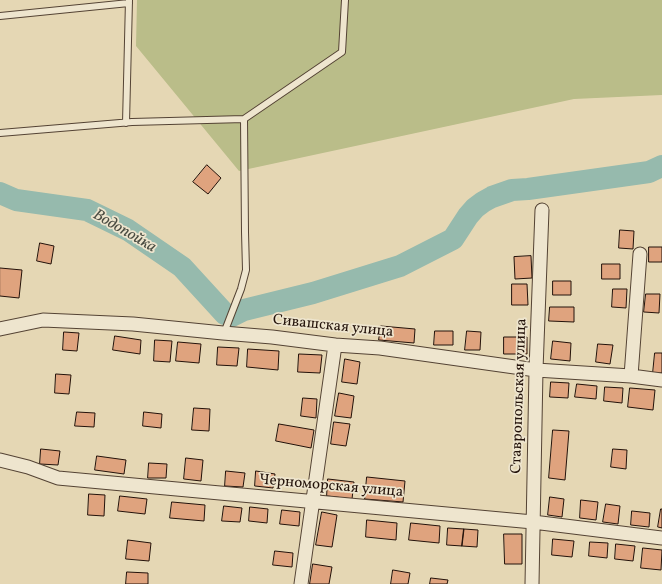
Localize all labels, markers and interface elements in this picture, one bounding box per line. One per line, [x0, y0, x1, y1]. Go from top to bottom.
water label: Водопойка [89, 206, 159, 258]
street label: Сивашская улица [272, 312, 394, 342]
street label: Ставропольская улица [508, 318, 532, 474]
street label: Черноморская улица [258, 472, 404, 502]

